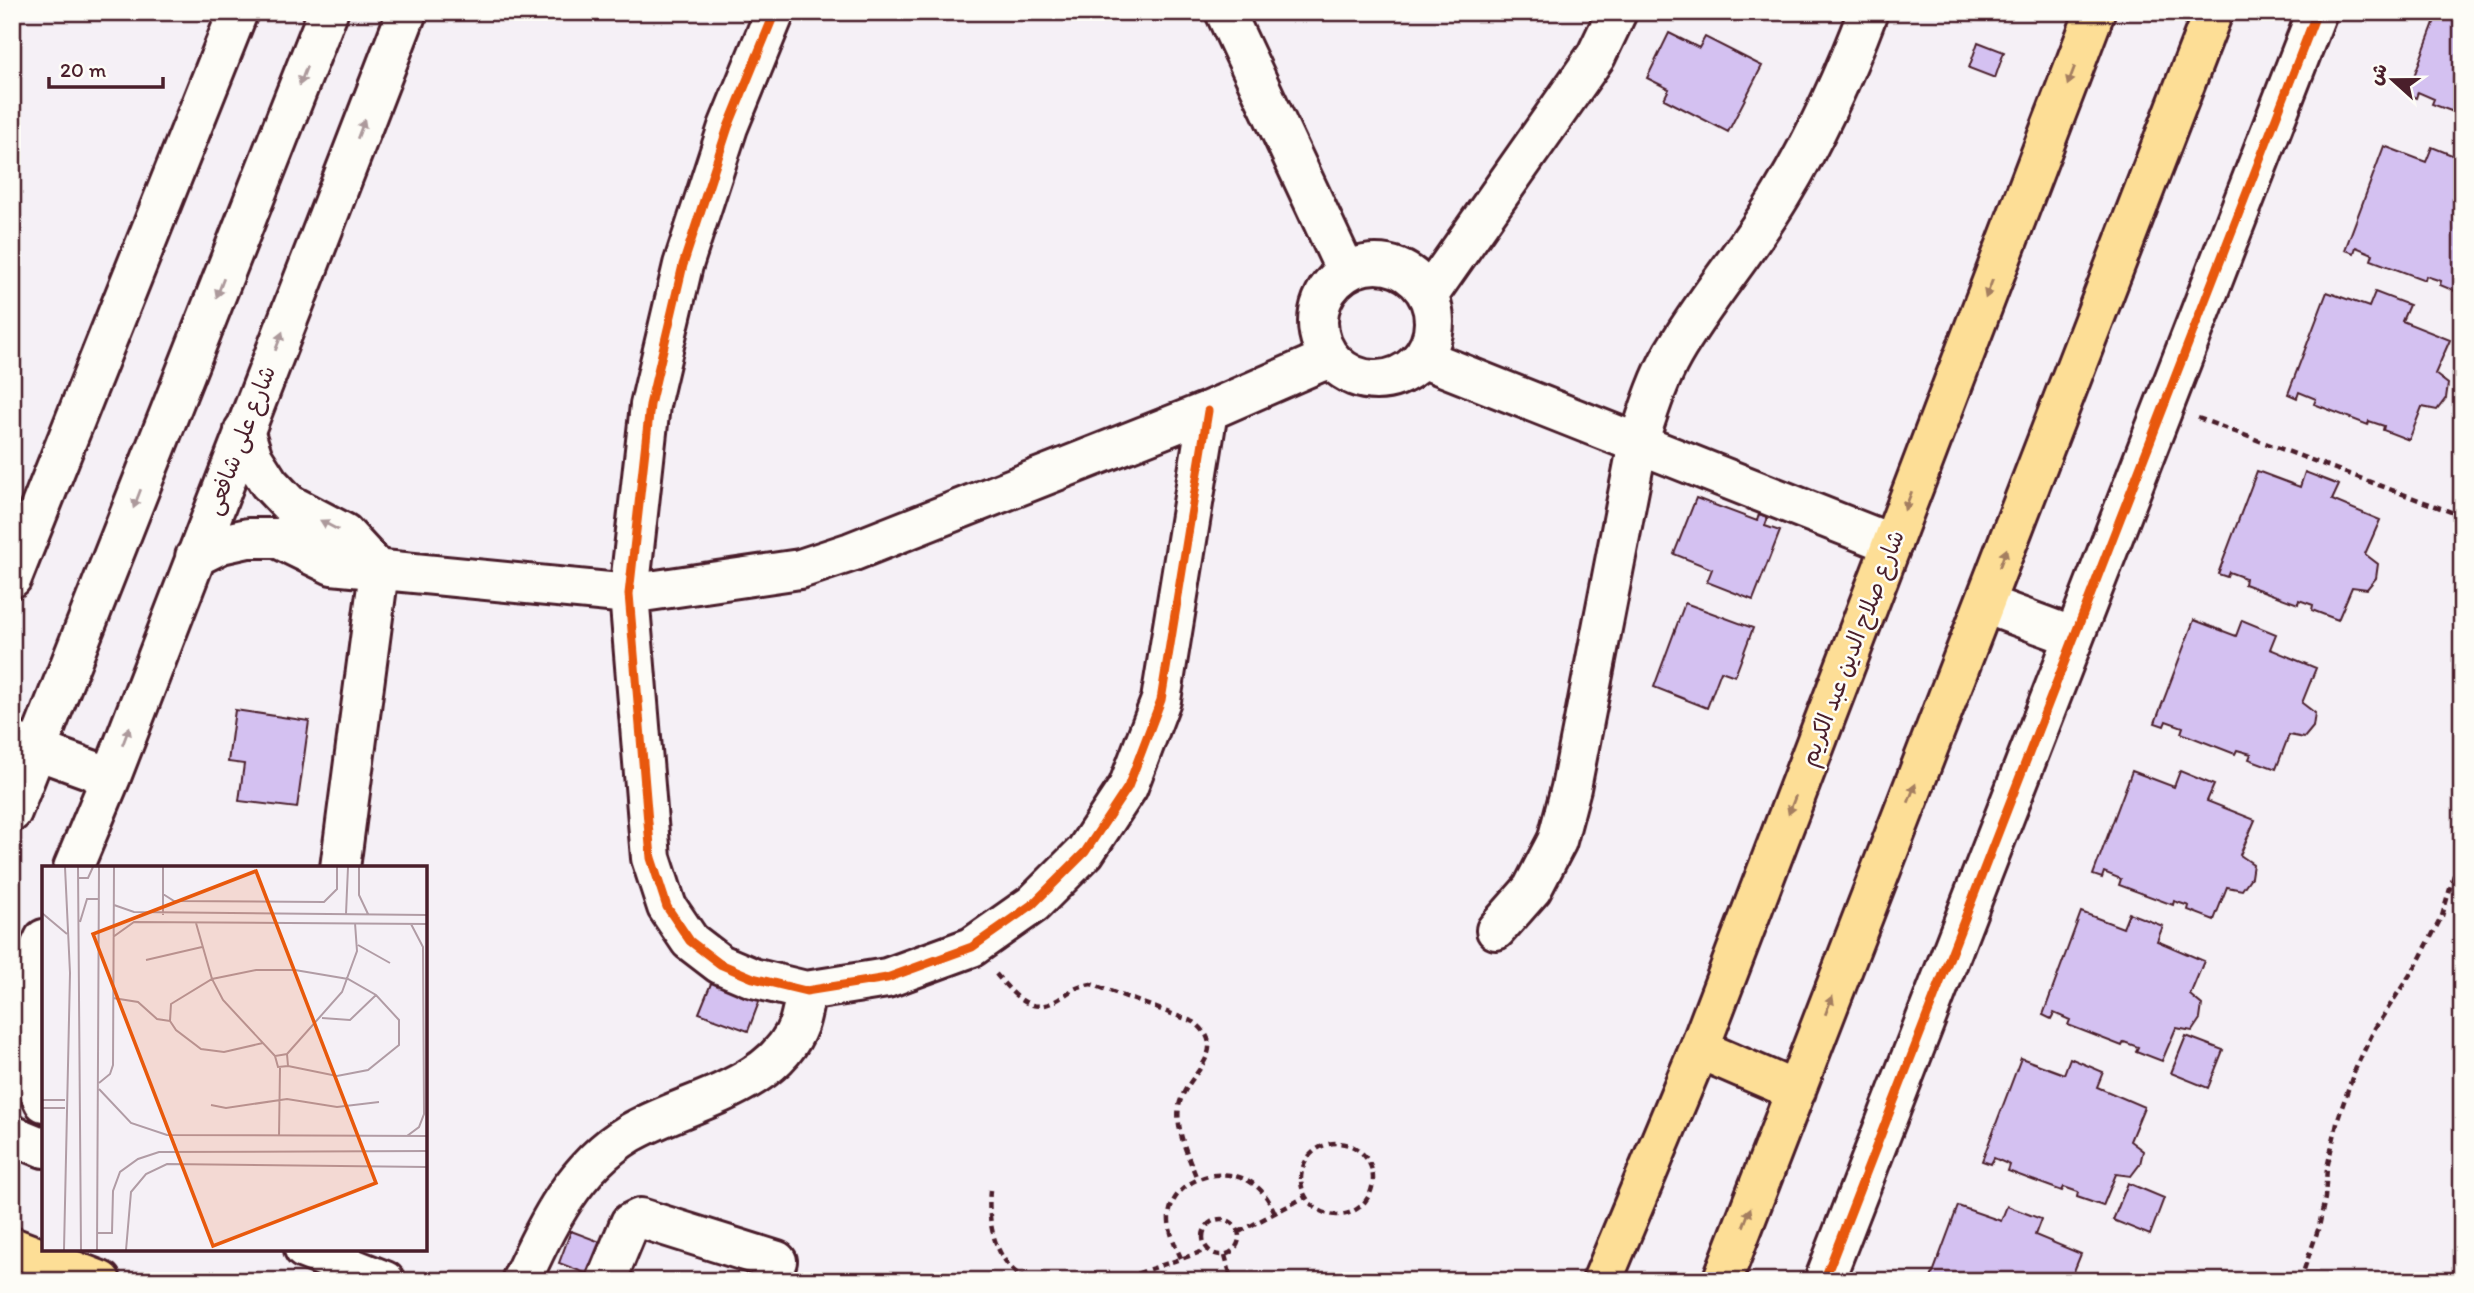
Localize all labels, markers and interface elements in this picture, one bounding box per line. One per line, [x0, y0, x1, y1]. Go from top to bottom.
scale bar [49, 46, 163, 90]
north arrow [2358, 46, 2428, 116]
text: 20 m [60, 57, 107, 82]
text: ش [2363, 60, 2392, 88]
one-way arrow [297, 65, 308, 86]
one-way arrow [2065, 66, 2076, 87]
one-way arrow [356, 119, 367, 140]
one-way arrow [214, 277, 225, 298]
one-way arrow [1984, 278, 1995, 299]
one-way arrow [273, 331, 284, 352]
street label: شارع على شافعى [199, 361, 283, 519]
one-way arrow [131, 489, 142, 510]
one-way arrow [1903, 491, 1914, 512]
one-way arrow [319, 519, 339, 531]
street label: شارع صلاح الدين عبد الكريم [1794, 526, 1914, 771]
one-way arrow [1997, 548, 2008, 569]
one-way arrow [121, 726, 132, 747]
one-way arrow [1906, 782, 1917, 803]
one-way arrow [1786, 795, 1797, 816]
inset map [42, 866, 427, 1251]
one-way arrow [1824, 994, 1835, 1015]
one-way arrow [1741, 1207, 1752, 1228]

